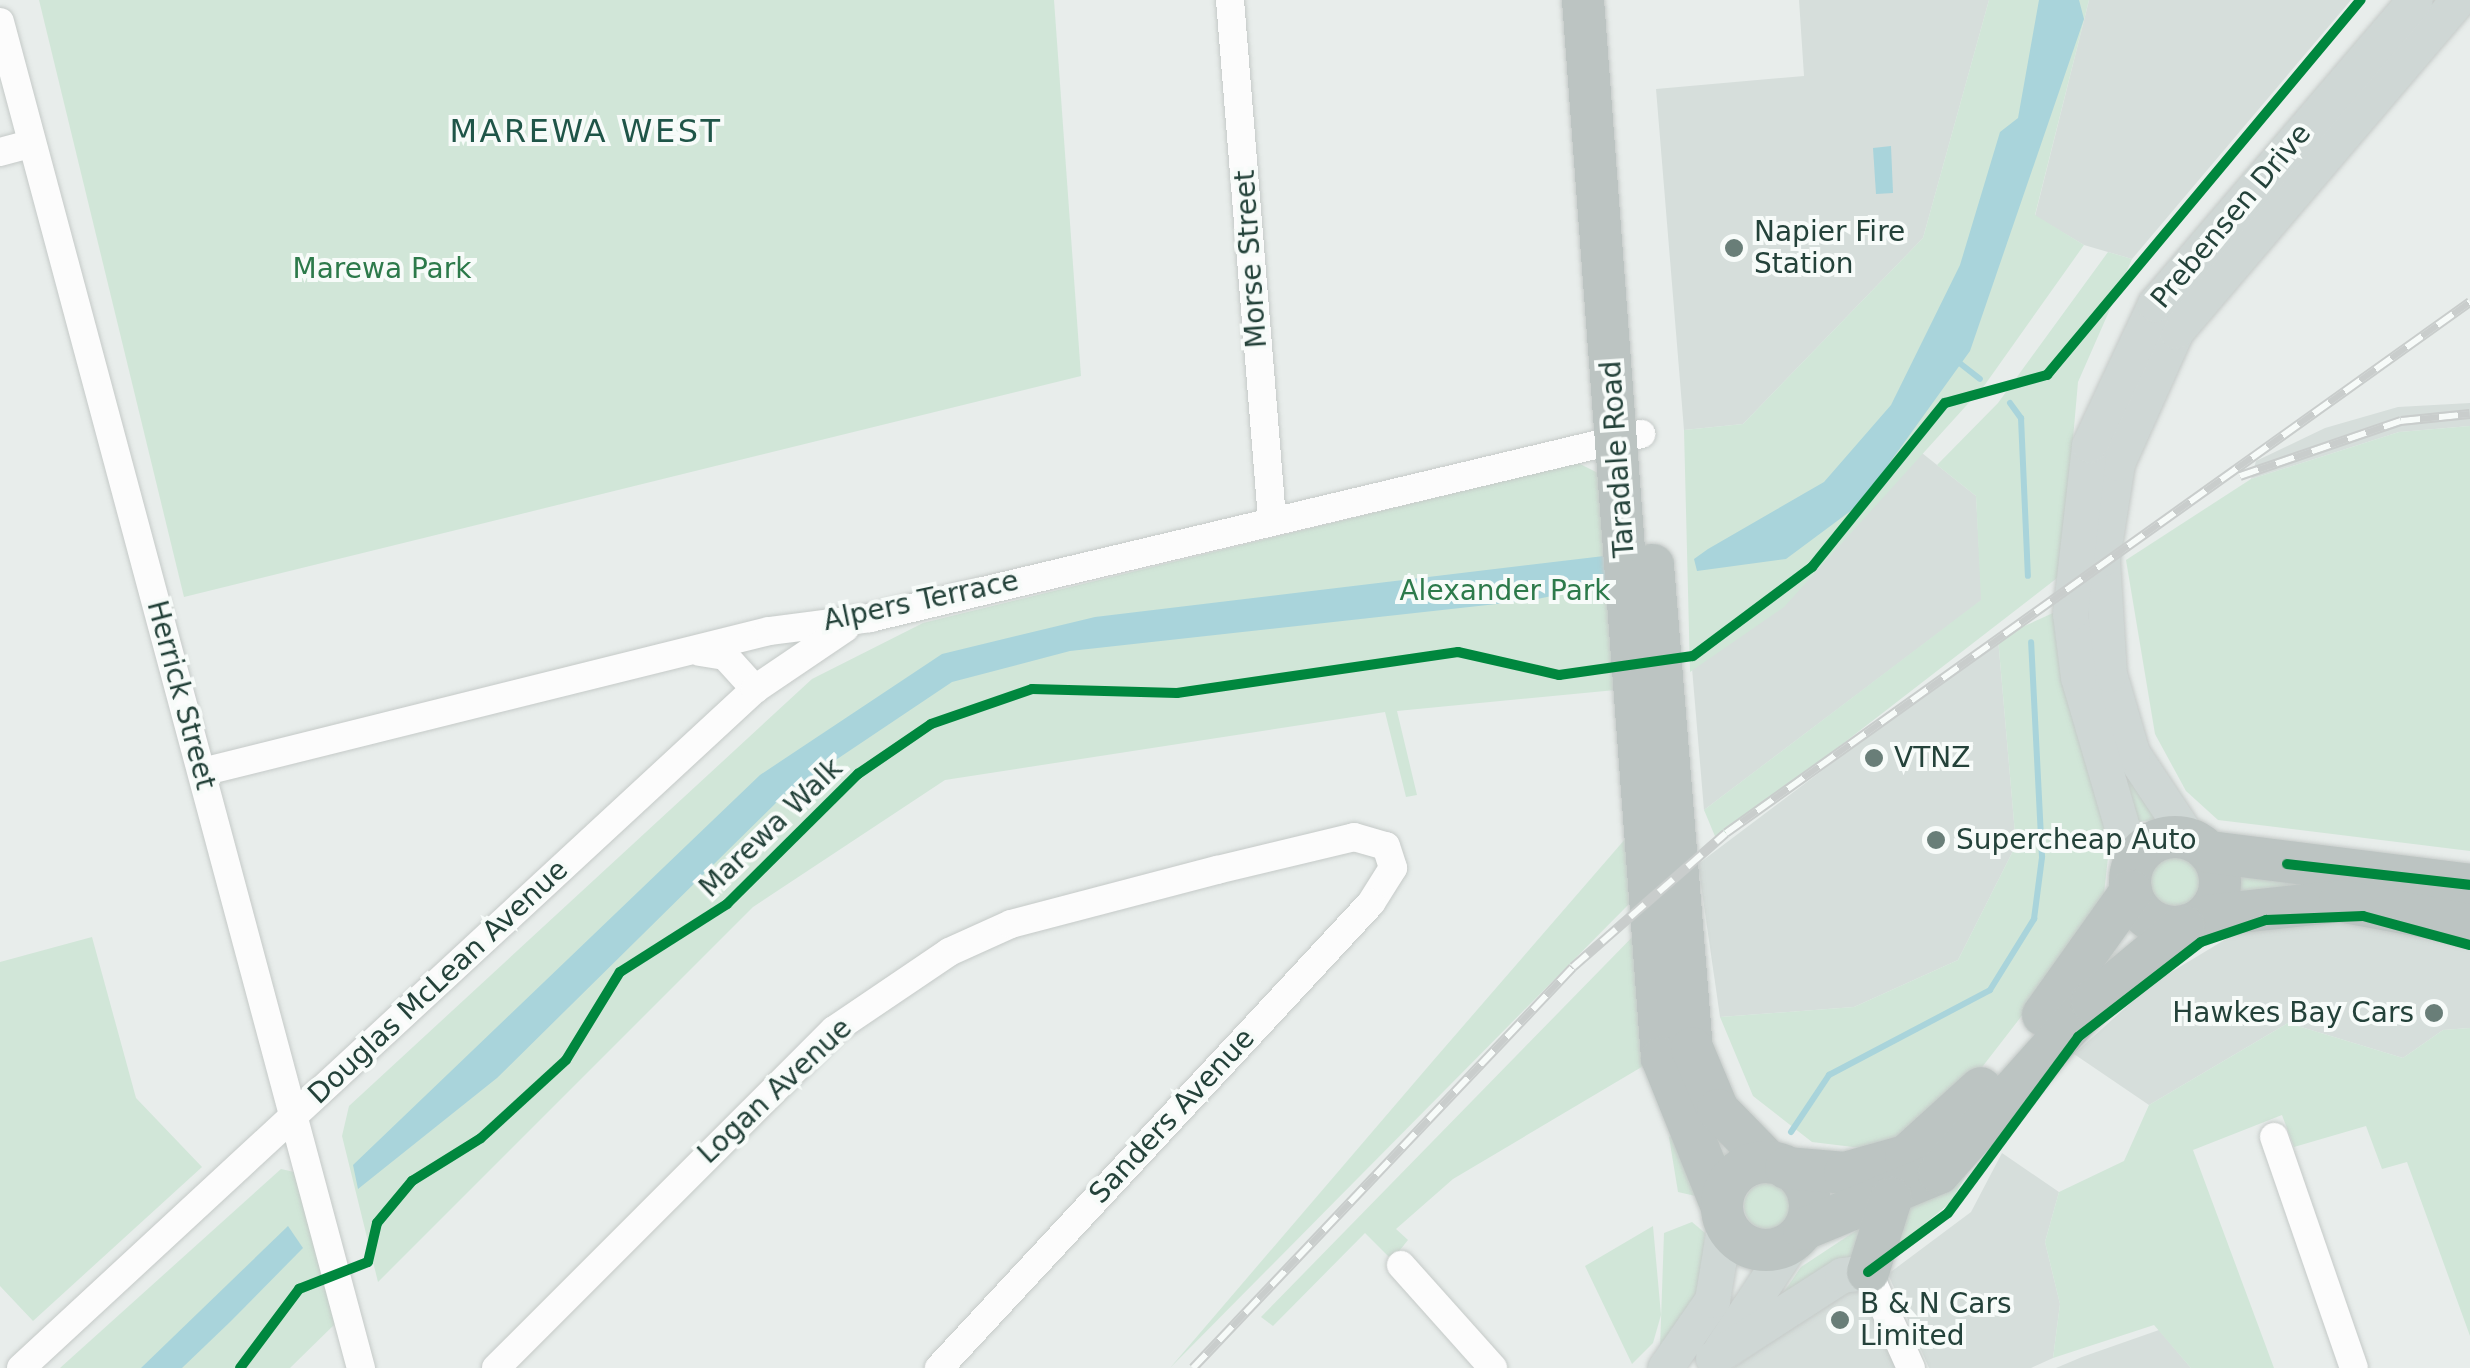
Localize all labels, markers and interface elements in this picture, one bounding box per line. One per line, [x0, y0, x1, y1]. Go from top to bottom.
district label: MAREWA WEST [449, 112, 723, 150]
street label: Prebensen Drive [2144, 117, 2318, 315]
street label: Morse Street [1228, 169, 1274, 349]
place label: Napier Fire Station [1754, 215, 1905, 281]
marker: Napier Fire Station [1723, 237, 1745, 259]
park label: Marewa Park [293, 252, 471, 286]
street label: Taradale Road [1594, 359, 1642, 559]
street label: Alpers Terrace [820, 564, 1022, 638]
park label: Alexander Park [1399, 574, 1611, 608]
street label: Herrick Street [140, 597, 222, 793]
place label: VTNZ [1894, 741, 1970, 775]
marker: VTNZ [1863, 747, 1885, 769]
street label: Marewa Walk [693, 752, 849, 904]
place label: Supercheap Auto [1956, 823, 2197, 857]
marker: Supercheap Auto [1925, 829, 1947, 851]
street label: Douglas McLean Avenue [301, 853, 575, 1111]
place label: Hawkes Bay Cars [2172, 996, 2414, 1030]
marker: Hawkes Bay Cars [2423, 1002, 2445, 1024]
street label: Logan Avenue [691, 1011, 859, 1171]
street label: Sanders Avenue [1082, 1022, 1262, 1210]
place label: B & N Cars Limited [1860, 1287, 2011, 1353]
marker: B & N Cars Limited [1829, 1309, 1851, 1331]

